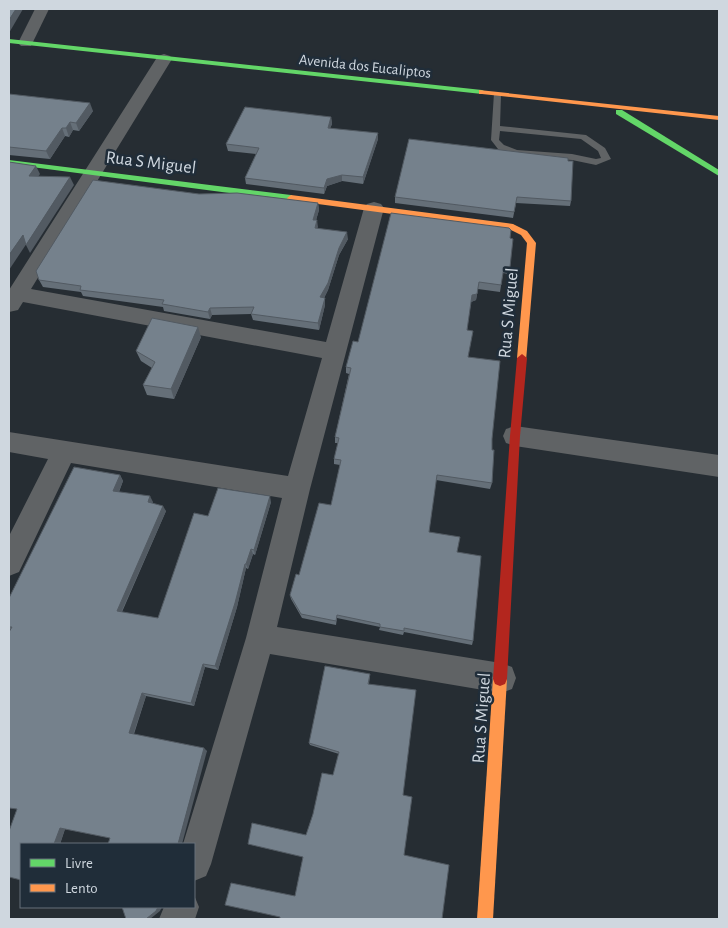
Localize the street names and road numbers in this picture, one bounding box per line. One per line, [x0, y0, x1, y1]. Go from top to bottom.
street label: Avenida dos Eucaliptos [298, 52, 432, 81]
street label: Rua S Miguel [105, 149, 197, 177]
street label: Rua S Miguel [496, 267, 522, 359]
street label: Rua S Miguel [470, 672, 494, 764]

